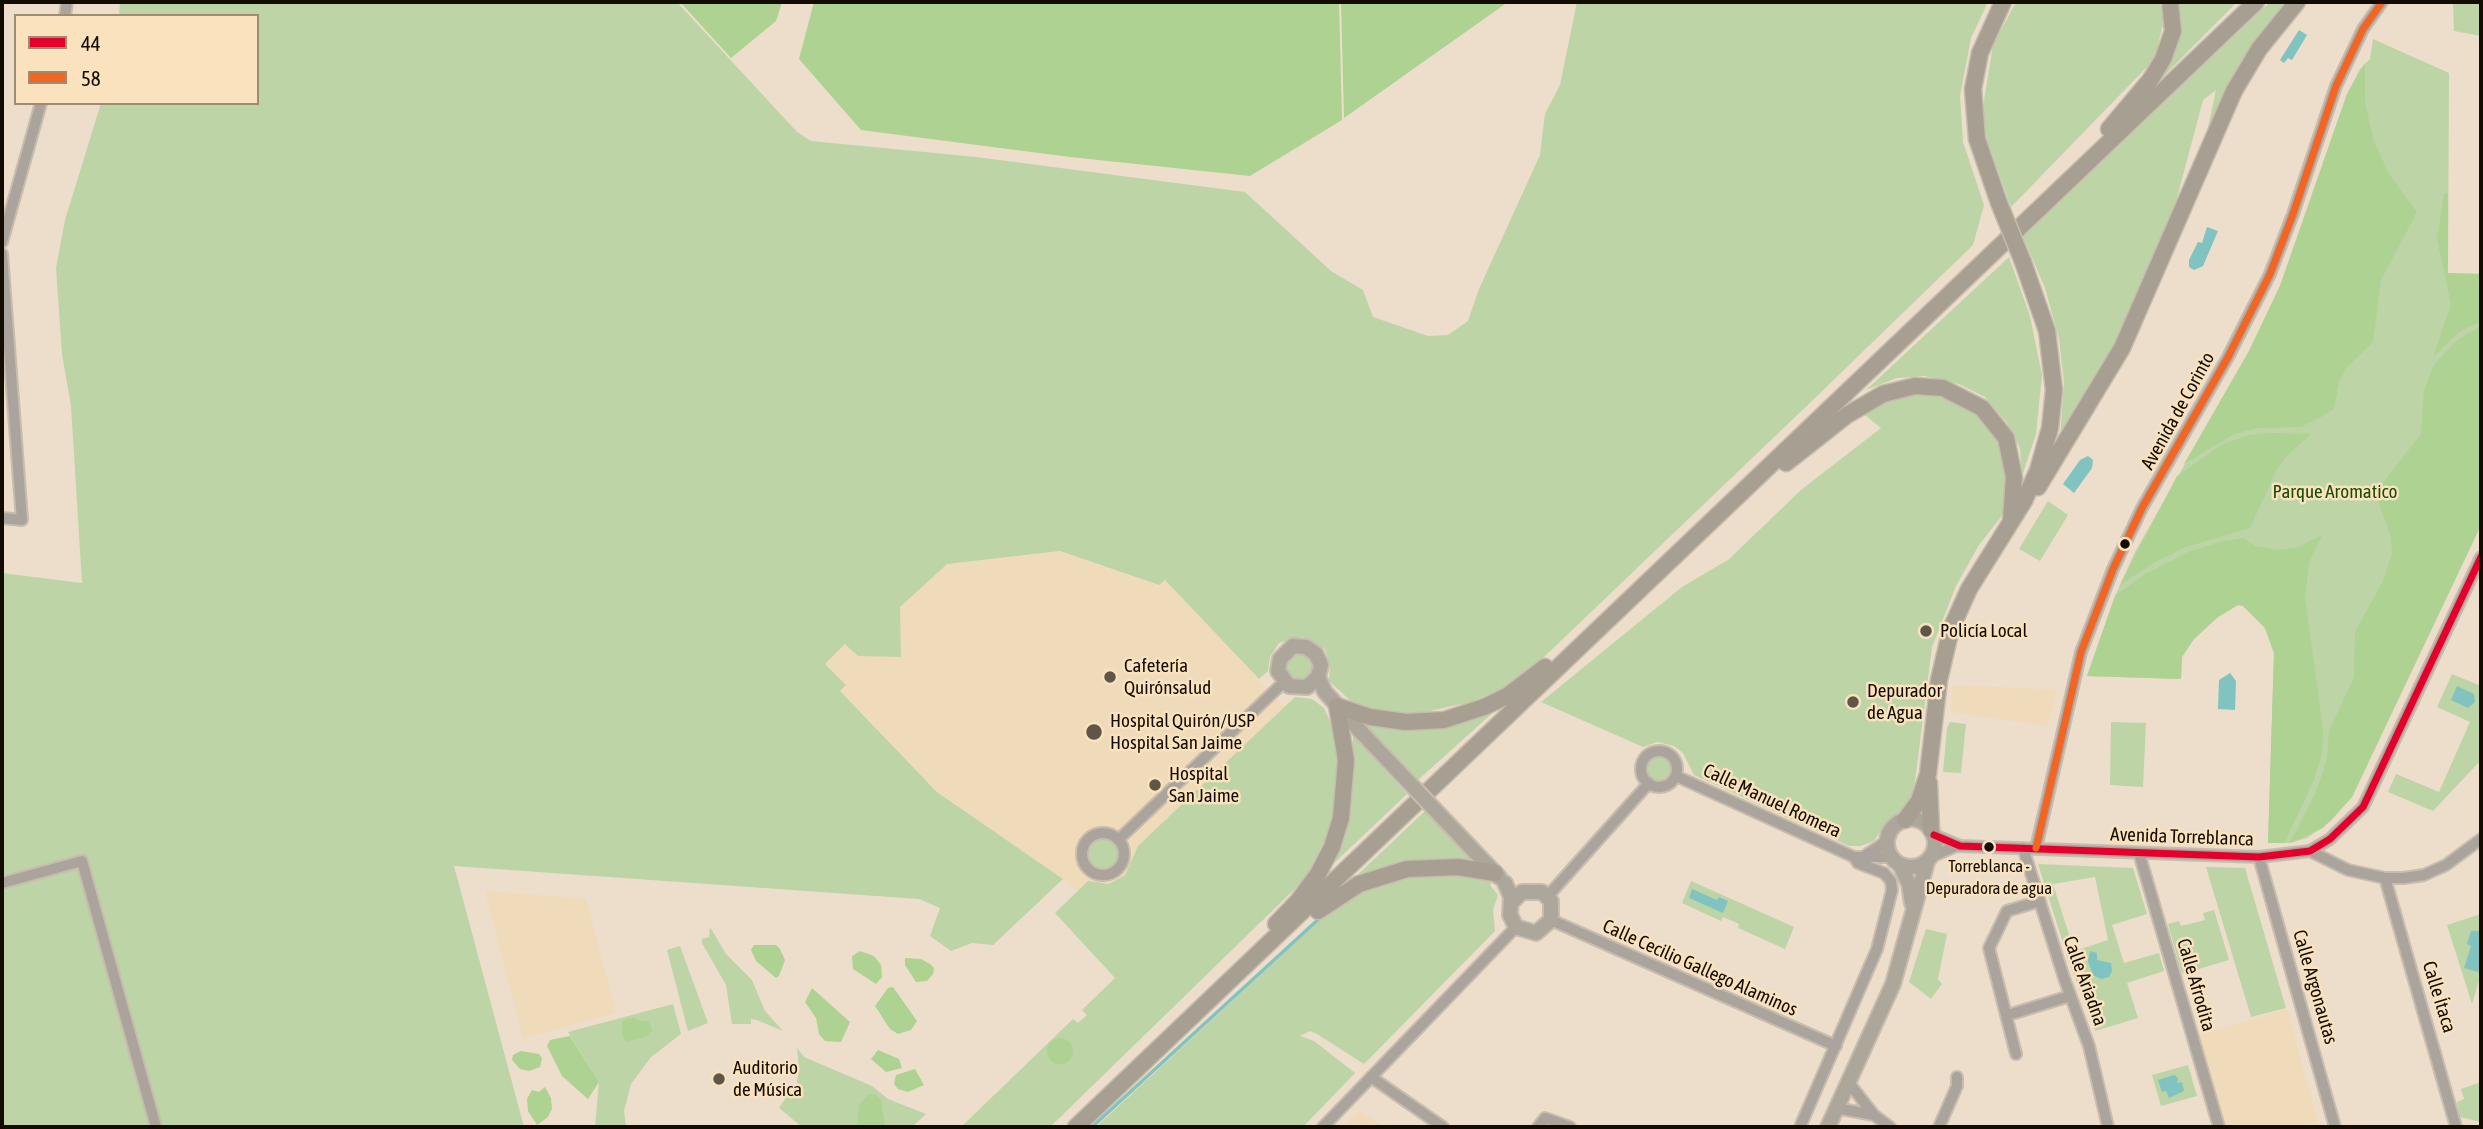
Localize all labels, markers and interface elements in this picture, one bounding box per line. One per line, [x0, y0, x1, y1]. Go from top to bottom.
legend [14, 14, 259, 105]
text: 44 [81, 31, 101, 55]
text: 58 [81, 66, 101, 90]
street label: Avenida de Corinto [2136, 348, 2220, 474]
park label: Parque Aromatico [2273, 481, 2397, 503]
unlabelled marker [2118, 537, 2132, 551]
place label: Policía Local [1940, 620, 2027, 642]
marker: Policía Local [1918, 623, 1934, 639]
place label: Cafetería Quirónsalud [1124, 655, 1211, 699]
marker: Cafetería Quirónsalud [1102, 669, 1118, 685]
place label: Depurador de Agua [1867, 680, 1942, 724]
marker: Depurador de Agua [1845, 694, 1861, 710]
place label: Hospital Quirón/USP Hospital San Jaime [1110, 710, 1255, 754]
marker: Hospital Quirón/USP Hospital San Jaime [1084, 722, 1104, 742]
street label: Calle Manuel Romera [1699, 759, 1845, 843]
place label: Hospital San Jaime [1169, 763, 1239, 807]
marker: Hospital San Jaime [1147, 777, 1163, 793]
street label: Avenida Torreblanca [2110, 823, 2254, 851]
marker: Torreblanca - Depuradora de agua [1982, 840, 1996, 854]
place label: Torreblanca - Depuradora de agua [1926, 857, 2052, 897]
street label: Calle Cecilio Gallego Alaminos [1599, 915, 1801, 1021]
street label: Calle Argonautas [2288, 927, 2342, 1047]
street label: Calle Ariadna [2058, 933, 2112, 1029]
street label: Calle Afrodita [2172, 936, 2220, 1034]
street label: Calle Ítaca [2417, 959, 2461, 1035]
place label: Auditorio de Música [733, 1057, 802, 1101]
marker: Auditorio de Música [711, 1071, 727, 1087]

